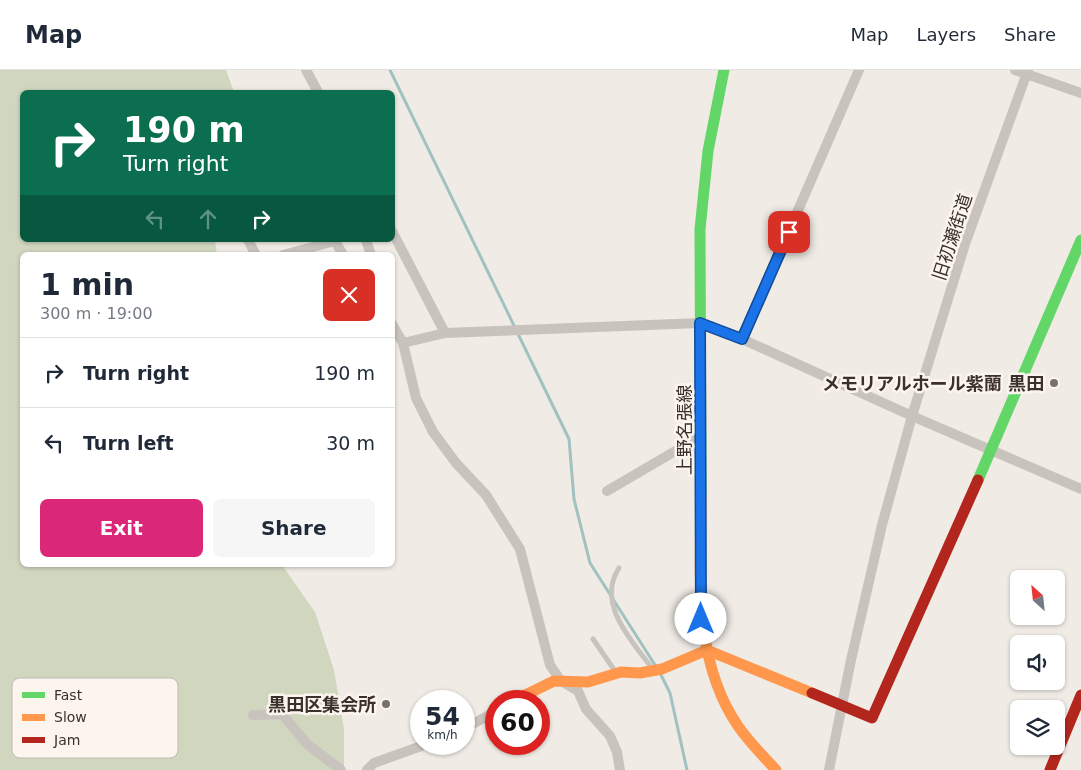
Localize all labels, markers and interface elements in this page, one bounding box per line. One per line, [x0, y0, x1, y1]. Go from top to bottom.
text: Map [25, 21, 82, 49]
text: Map [850, 24, 888, 45]
text: Layers [916, 24, 976, 45]
text: Share [1004, 24, 1056, 45]
icon: right [40, 110, 105, 175]
text: 190 m [123, 110, 245, 150]
text: Turn right [123, 151, 228, 176]
street label: 旧初瀬街道 [928, 191, 976, 283]
icon: left [141, 205, 169, 233]
icon: ahead [194, 205, 222, 233]
icon: right [247, 205, 275, 233]
pin [768, 211, 810, 253]
icon: arrive [775, 218, 803, 246]
text: 1 min [40, 267, 134, 302]
button: close [323, 269, 375, 321]
text: 300 m · 19:00 [40, 304, 153, 323]
icon: right [40, 359, 68, 387]
text: Turn right [83, 362, 189, 384]
text: 190 m [314, 362, 375, 384]
place label: メモリアルホール紫蘭 黒田 [822, 373, 1044, 394]
marker: メモリアルホール紫蘭 黒田 [1048, 377, 1060, 389]
street label: 上野名張線 [674, 385, 695, 475]
icon: left [40, 429, 68, 457]
text: Turn left [83, 432, 174, 454]
text: 30 m [326, 432, 375, 454]
button: Exit [40, 499, 203, 557]
button: Share [213, 499, 375, 557]
north arrow [1010, 570, 1065, 625]
map controls [1010, 570, 1065, 755]
position arrow [674, 592, 726, 644]
button: sound [1010, 635, 1065, 690]
legend [12, 678, 178, 758]
text: Fast [54, 687, 83, 703]
speed limit sign: 60 [485, 690, 550, 755]
place label: 黒田区集会所 [268, 694, 376, 715]
marker: 黒田区集会所 [380, 698, 392, 710]
button: layers [1010, 700, 1065, 755]
text: 54 [425, 702, 460, 731]
text: Slow [54, 709, 87, 725]
text: km/h [427, 728, 458, 742]
text: Jam [53, 732, 80, 748]

